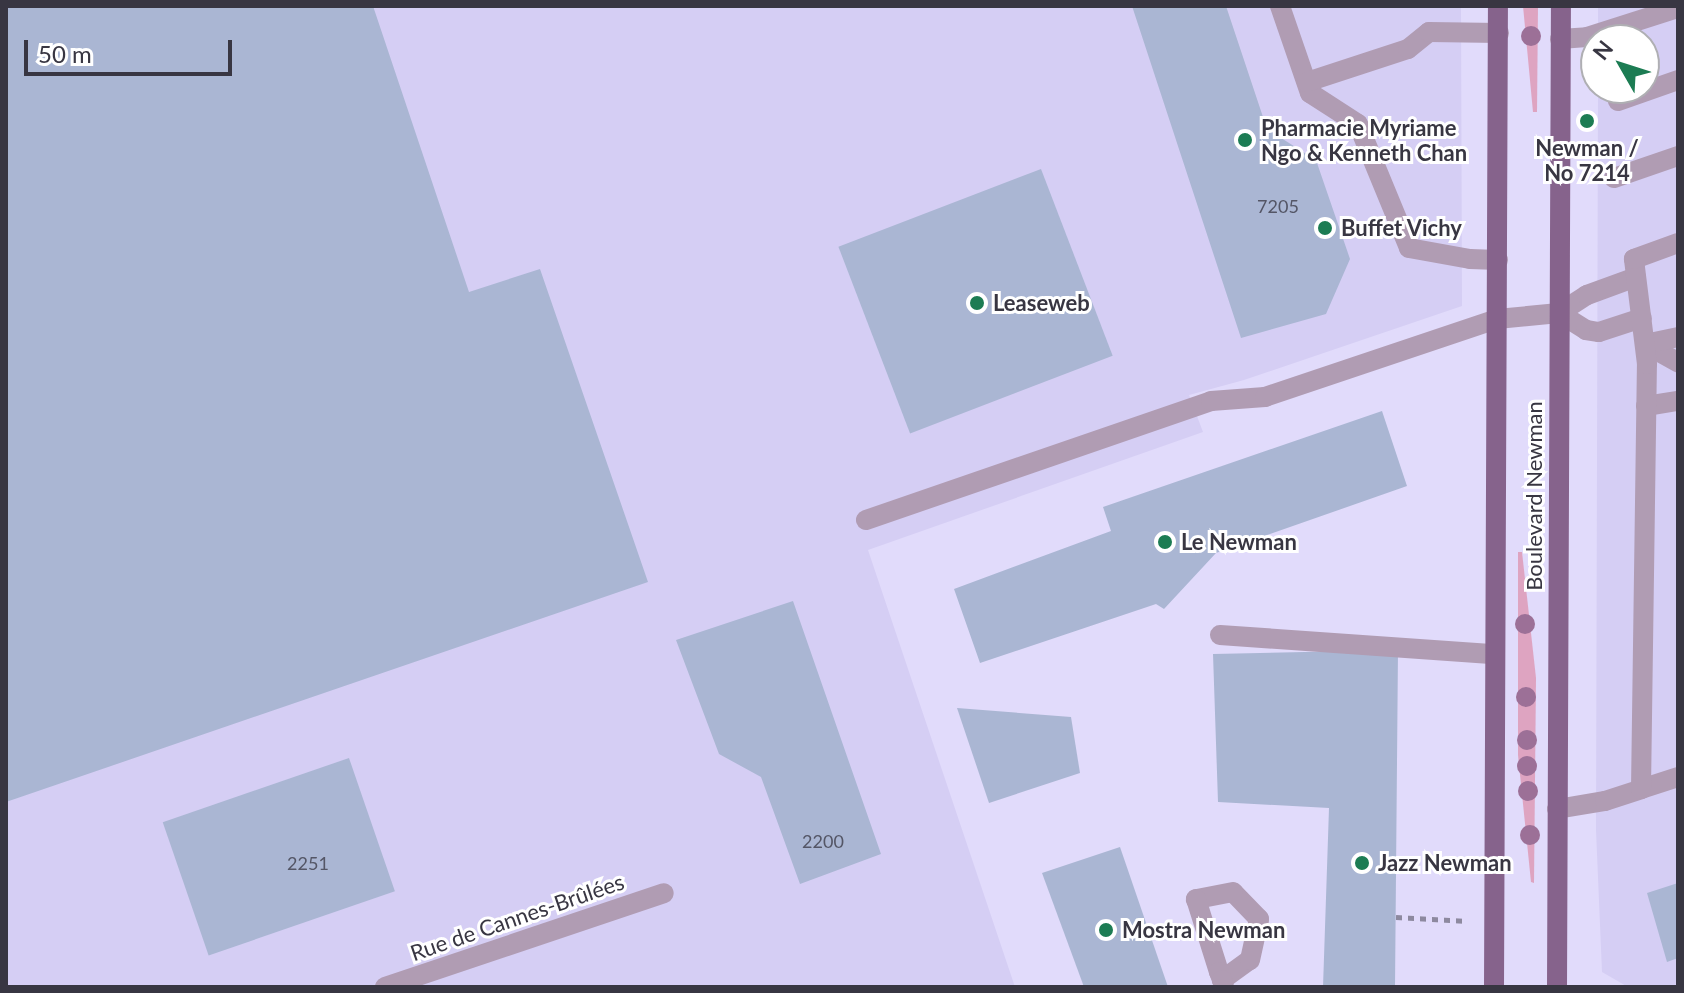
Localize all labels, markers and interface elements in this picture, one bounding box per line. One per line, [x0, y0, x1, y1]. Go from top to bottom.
scale bar [28, 24, 236, 74]
north arrow [1580, 24, 1660, 104]
text: N [1587, 35, 1618, 65]
text: 50 m [38, 39, 92, 68]
marker: Newman / No 7214 [1578, 112, 1596, 130]
place label: Pharmacie Myriame Ngo & Kenneth Chan [1261, 114, 1467, 166]
marker: Pharmacie Myriame Ngo & Kenneth Chan [1236, 131, 1254, 149]
place label: Newman / No 7214 [1535, 134, 1639, 186]
house number: 7205 [1257, 195, 1299, 217]
place label: Buffet Vichy [1341, 215, 1463, 241]
marker: Buffet Vichy [1316, 219, 1334, 237]
place label: Leaseweb [993, 290, 1090, 316]
marker: Leaseweb [968, 294, 986, 312]
street label: Boulevard Newman [1521, 401, 1547, 591]
place label: Le Newman [1181, 529, 1297, 555]
marker: Le Newman [1156, 533, 1174, 551]
house number: 2200 [802, 830, 844, 852]
place label: Jazz Newman [1378, 850, 1512, 876]
house number: 2251 [287, 852, 329, 874]
marker: Jazz Newman [1353, 854, 1371, 872]
street label: Rue de Cannes-Brûlées [407, 868, 627, 966]
place label: Mostra Newman [1122, 917, 1285, 943]
marker: Mostra Newman [1097, 921, 1115, 939]

